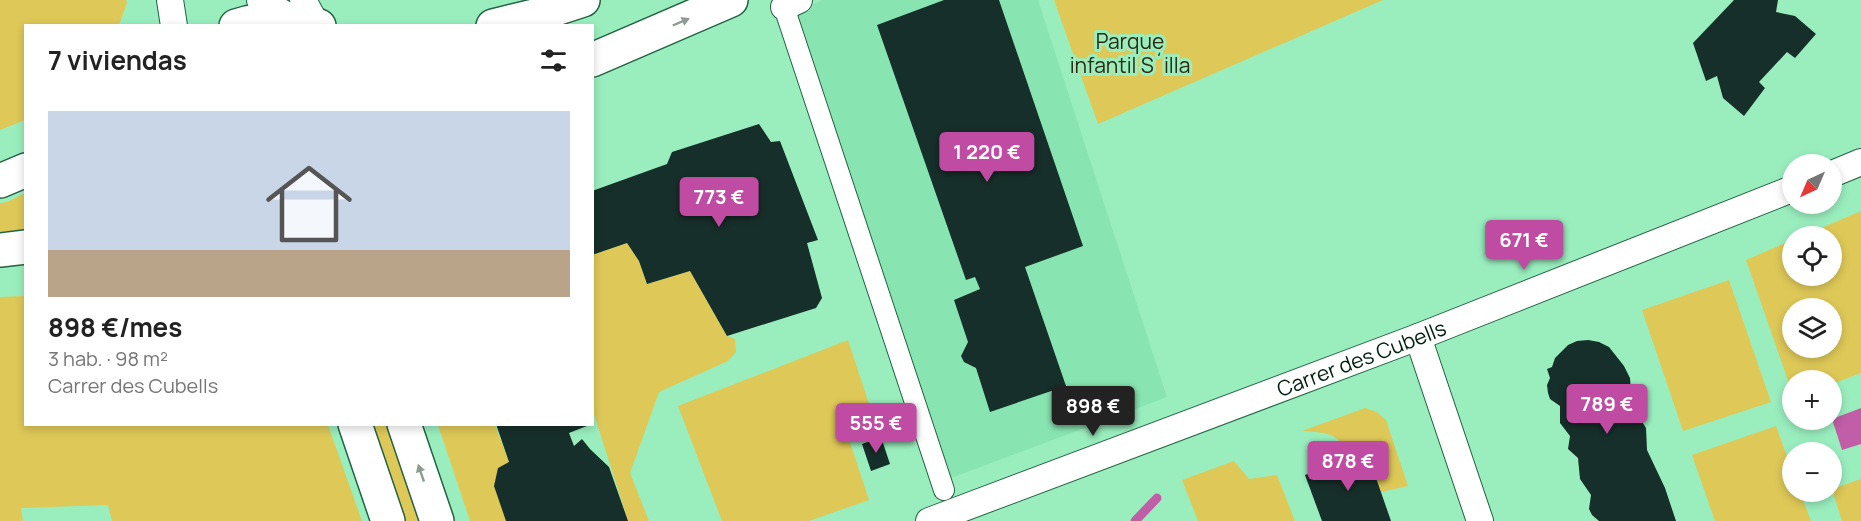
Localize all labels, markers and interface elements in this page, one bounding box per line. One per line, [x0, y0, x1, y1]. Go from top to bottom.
one-way arrow [673, 17, 691, 27]
park label: Parque infantil S´illa [1070, 27, 1190, 79]
text: 7 viviendas [48, 42, 187, 78]
icon: filters [537, 44, 570, 77]
pin: 1 220 € [932, 132, 1042, 183]
text: 1 220 € [953, 138, 1021, 165]
icon: home [255, 150, 363, 258]
north arrow [1782, 154, 1842, 214]
map controls [1782, 154, 1842, 502]
pin: 773 € [677, 177, 761, 228]
text: 773 € [694, 183, 744, 210]
pin: 671 € [1482, 220, 1566, 271]
text: 671 € [1499, 226, 1549, 253]
button: locate [1782, 226, 1842, 286]
button: layers [1782, 298, 1842, 358]
text: 898 €/mes [48, 309, 182, 345]
street label: Carrer des Cubells [1273, 313, 1450, 403]
text: 3 hab. · 98 m² [48, 345, 168, 372]
button: + [1782, 370, 1842, 430]
text: Carrer des Cubells [48, 372, 218, 399]
pin: 789 € [1565, 384, 1649, 435]
pin: 898 € [1051, 386, 1135, 437]
text: 789 € [1581, 390, 1634, 417]
text: 898 € [1066, 392, 1120, 419]
pin: 555 € [834, 403, 918, 454]
text: 555 € [850, 409, 902, 436]
pin: 878 € [1306, 441, 1390, 492]
button: − [1782, 442, 1842, 502]
text: 878 € [1322, 447, 1374, 474]
one-way arrow [415, 464, 425, 482]

